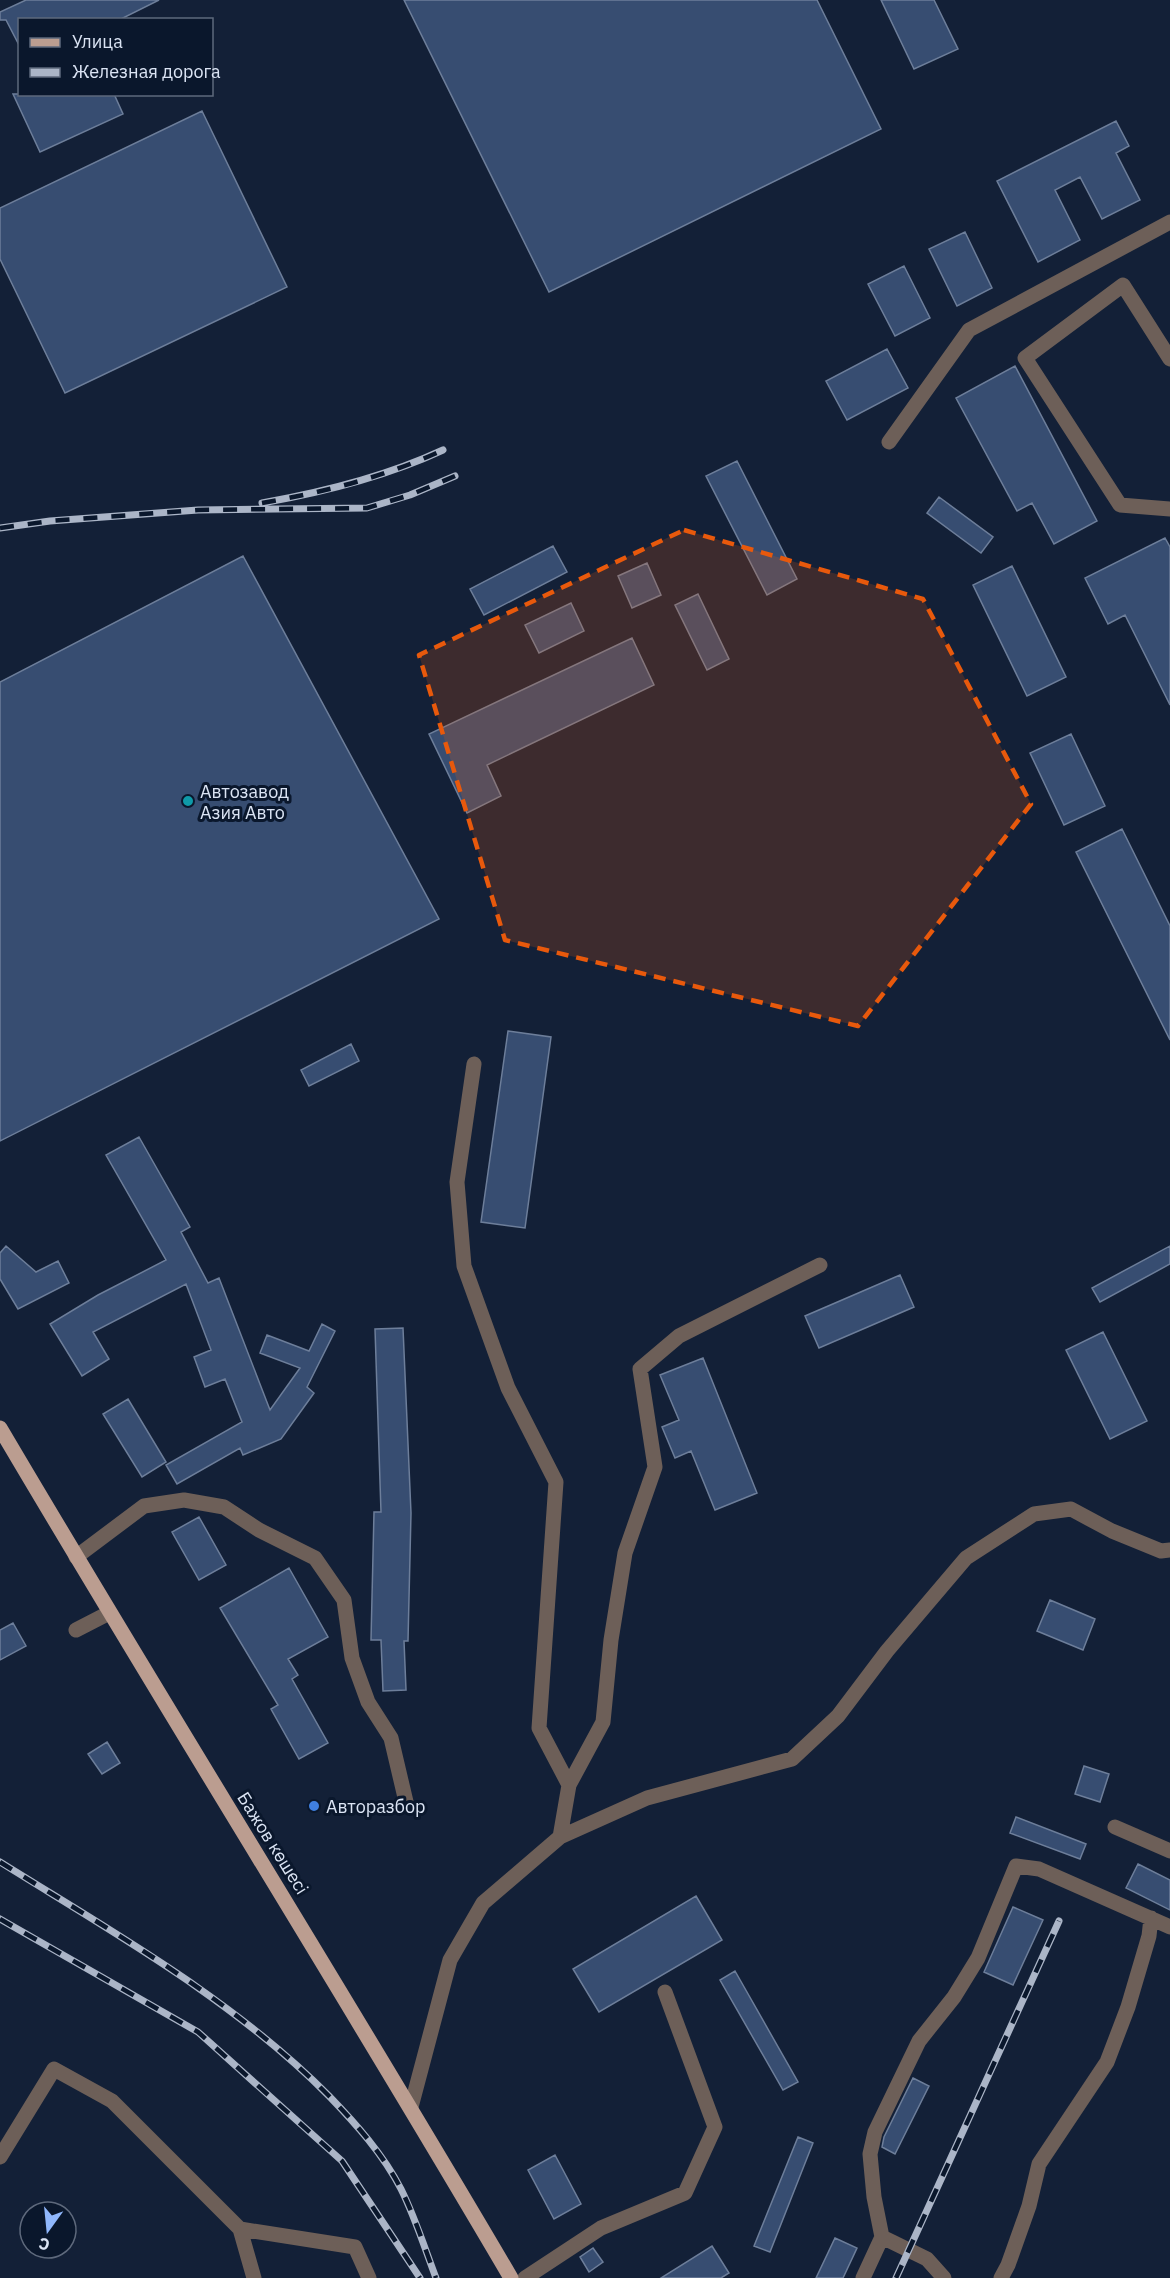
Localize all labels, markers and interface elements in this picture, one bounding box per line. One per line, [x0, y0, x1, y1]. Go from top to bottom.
legend [18, 18, 213, 96]
text: Улица [72, 30, 123, 53]
text: Железная дорога [72, 60, 221, 83]
place label: Автозавод Азия Авто [200, 780, 289, 824]
marker: Автозавод Азия Авто [181, 794, 195, 808]
street label: Бажов көшесі [232, 1788, 314, 1898]
place label: Авторазбор [326, 1795, 425, 1818]
marker: Авторазбор [307, 1799, 321, 1813]
north arrow [18, 2200, 78, 2260]
text: С [36, 2233, 52, 2255]

